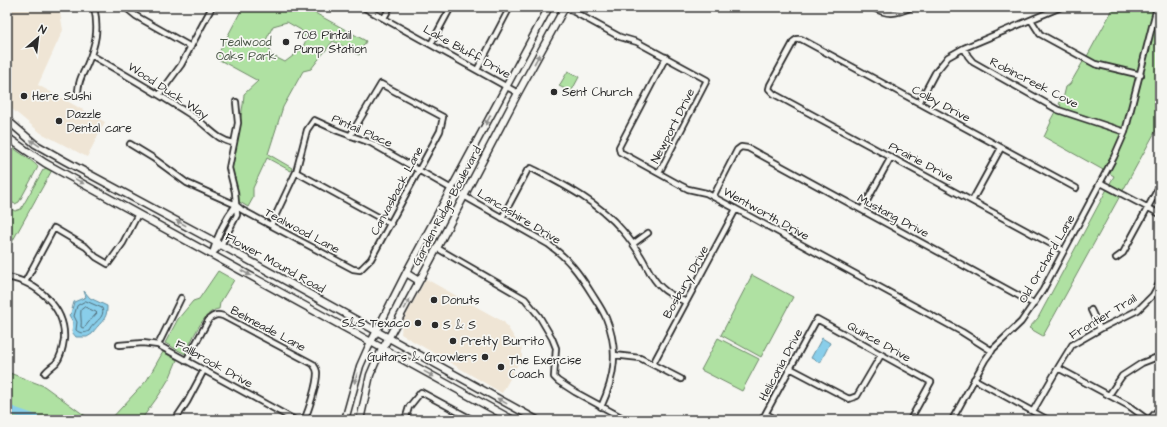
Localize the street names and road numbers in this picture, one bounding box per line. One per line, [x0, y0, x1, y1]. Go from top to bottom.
street label: Lake Bluff Drive [420, 21, 514, 83]
street label: Robincreek Cove [987, 53, 1082, 113]
street label: Wood Duck Way [124, 58, 212, 125]
street label: Colby Drive [908, 81, 974, 128]
street label: Newport Drive [647, 85, 699, 167]
street label: Pintail Place [329, 110, 395, 152]
street label: Prairie Drive [886, 138, 957, 186]
street label: Canvasback Lane [366, 143, 428, 238]
street label: Garden Ridge Boulevard [408, 143, 487, 269]
street label: Wentworth Drive [720, 183, 813, 245]
street label: Lancashire Drive [474, 185, 564, 249]
street label: Mustang Drive [854, 190, 932, 243]
street label: Tealwood Lane [261, 204, 343, 258]
street label: Old Orchard Lane [1015, 211, 1080, 306]
street label: Flower Mound Road [222, 228, 328, 298]
street label: Bosbury Drive [659, 242, 714, 322]
street label: Frontier Trail [1066, 290, 1140, 344]
street label: Belmeade Lane [227, 302, 309, 356]
street label: Quince Drive [844, 318, 914, 367]
street label: Heliconia Drive [755, 325, 807, 404]
street label: Fallbrook Drive [172, 336, 256, 393]

